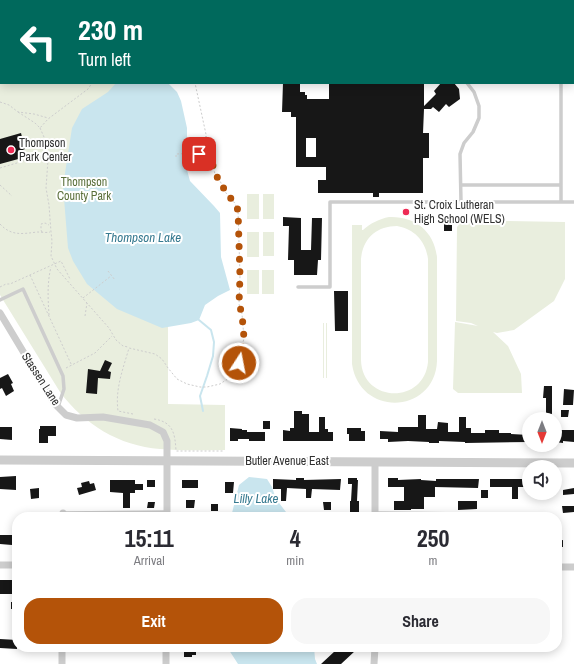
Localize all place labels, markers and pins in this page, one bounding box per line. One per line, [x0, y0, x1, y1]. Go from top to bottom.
place label: Thompson Park Center [19, 135, 72, 165]
pin [182, 137, 216, 171]
marker: Thompson Park Center [6, 145, 16, 155]
place label: St. Croix Lutheran High School (WELS) [414, 197, 505, 227]
marker: St. Croix Lutheran High School (WELS) [401, 207, 411, 217]

